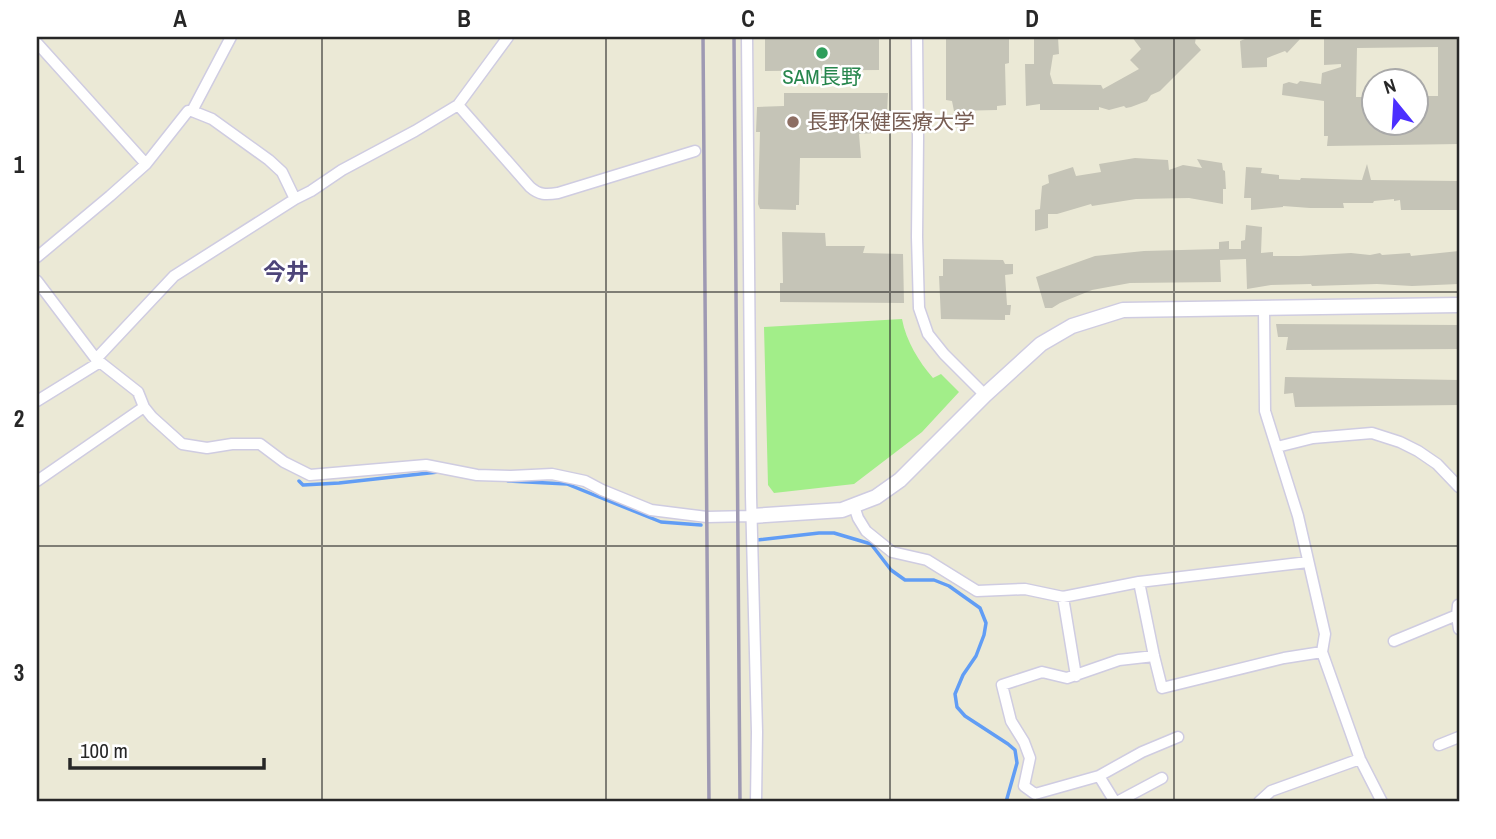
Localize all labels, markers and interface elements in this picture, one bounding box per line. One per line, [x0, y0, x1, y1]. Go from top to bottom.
text: A [173, 3, 187, 34]
text: B [457, 3, 471, 34]
text: C [741, 3, 755, 34]
text: D [1025, 3, 1039, 34]
text: E [1310, 3, 1322, 34]
marker: SAM長野 [814, 45, 830, 61]
place label: SAM長野 [782, 62, 862, 91]
north arrow [1360, 66, 1430, 136]
text: N [1380, 72, 1399, 100]
place label: 長野保健医療大学 [807, 107, 975, 136]
marker: 長野保健医療大学 [785, 114, 801, 130]
text: 1 [14, 149, 25, 180]
district label: 今井 [263, 256, 309, 287]
text: 2 [14, 403, 24, 434]
text: 3 [14, 657, 24, 688]
scale bar [70, 727, 264, 771]
text: 100 m [80, 736, 128, 765]

